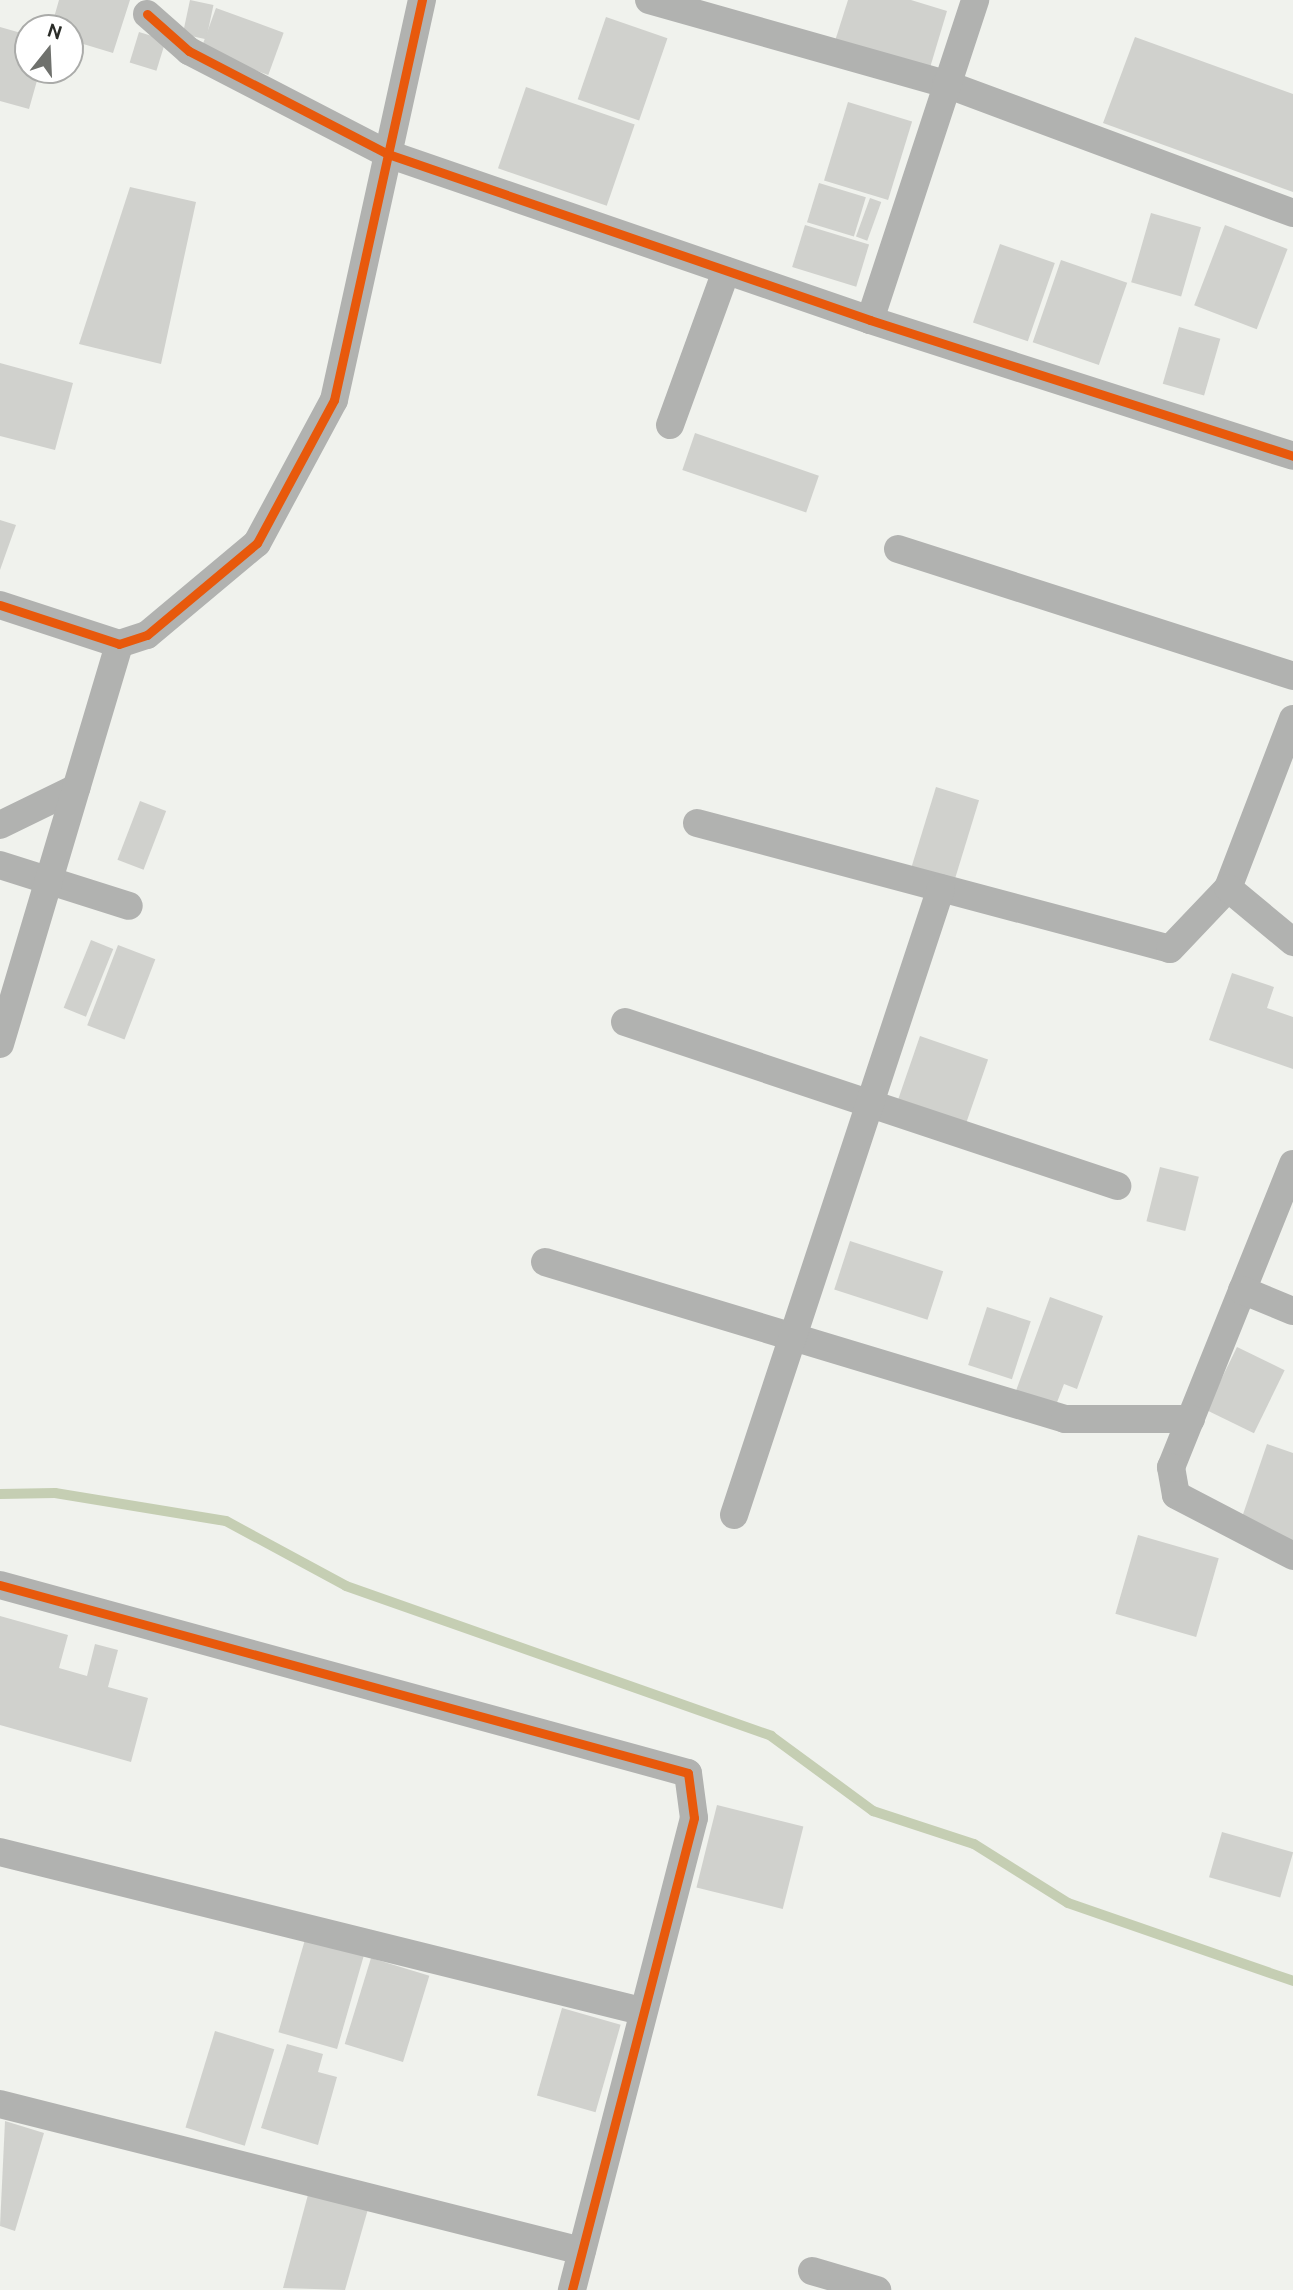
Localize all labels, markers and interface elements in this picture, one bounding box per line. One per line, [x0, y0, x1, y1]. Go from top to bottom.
north arrow [14, 14, 84, 84]
text: N [45, 18, 65, 44]

